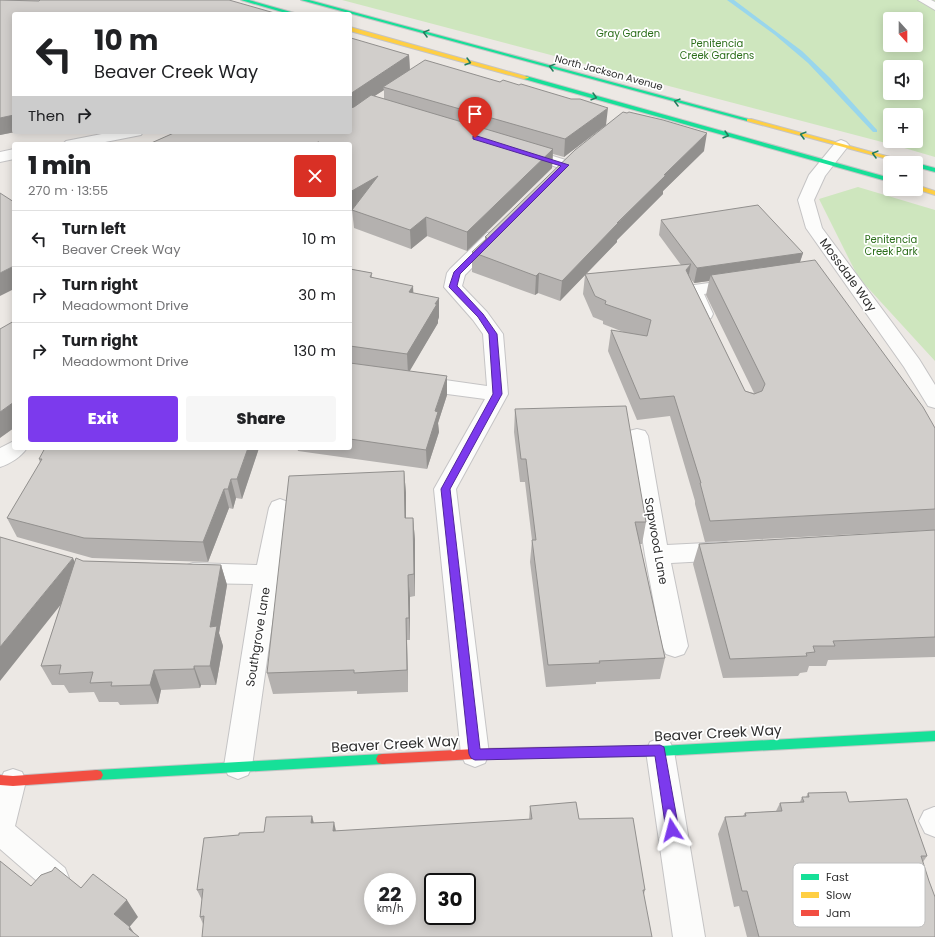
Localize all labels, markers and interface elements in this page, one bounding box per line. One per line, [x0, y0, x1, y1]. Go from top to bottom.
north arrow [883, 12, 923, 52]
map controls [883, 12, 923, 196]
text: 10 m [94, 21, 158, 60]
park label: Gray Garden [596, 26, 660, 41]
icon: left [28, 28, 80, 80]
one-way arrow [423, 30, 430, 38]
park label: Penitencia Creek Gardens [680, 36, 754, 63]
street label: North Jackson Avenue [553, 51, 665, 94]
one-way arrow [465, 57, 472, 66]
text: Beaver Creek Way [94, 59, 258, 84]
button: sound [883, 60, 923, 100]
one-way arrow [549, 64, 555, 72]
one-way arrow [590, 92, 597, 101]
pin [458, 97, 492, 138]
one-way arrow [674, 98, 680, 106]
icon: arrive [464, 103, 486, 125]
icon: right [73, 104, 95, 126]
text: Then [28, 105, 65, 126]
button: + [883, 108, 923, 148]
one-way arrow [723, 130, 730, 138]
one-way arrow [800, 131, 807, 140]
text: 1 min [28, 149, 91, 182]
one-way arrow [871, 150, 878, 159]
button: close [294, 155, 336, 197]
button: − [883, 156, 923, 196]
text: 270 m · 13:55 [28, 181, 108, 200]
text: Turn left [62, 218, 126, 239]
icon: left [28, 228, 50, 250]
text: 10 m [302, 228, 336, 249]
park label: Penitencia Creek Park [864, 232, 918, 259]
street label: Mossdale Way [816, 235, 881, 315]
text: Beaver Creek Way [62, 240, 180, 259]
text: Turn right [62, 274, 138, 295]
icon: right [28, 284, 50, 306]
text: 30 m [298, 284, 336, 305]
text: Meadowmont Drive [62, 296, 189, 315]
text: Turn right [62, 330, 138, 351]
icon: right [28, 340, 50, 362]
text: 130 m [293, 340, 336, 361]
text: Meadowmont Drive [62, 352, 189, 371]
button: Exit [28, 396, 178, 442]
button: Share [186, 396, 336, 442]
street label: Sapwood Lane [640, 496, 673, 586]
street label: Southgrove Lane [241, 586, 274, 688]
street label: Beaver Creek Way [654, 720, 782, 746]
street label: Beaver Creek Way [331, 731, 459, 757]
position arrow [651, 809, 693, 851]
legend [793, 863, 925, 927]
text: Fast [826, 869, 849, 885]
speed limit sign: 30 [424, 873, 476, 925]
text: 22 [379, 880, 401, 908]
text: Slow [826, 887, 851, 903]
text: km/h [377, 901, 403, 916]
text: Jam [826, 905, 851, 921]

